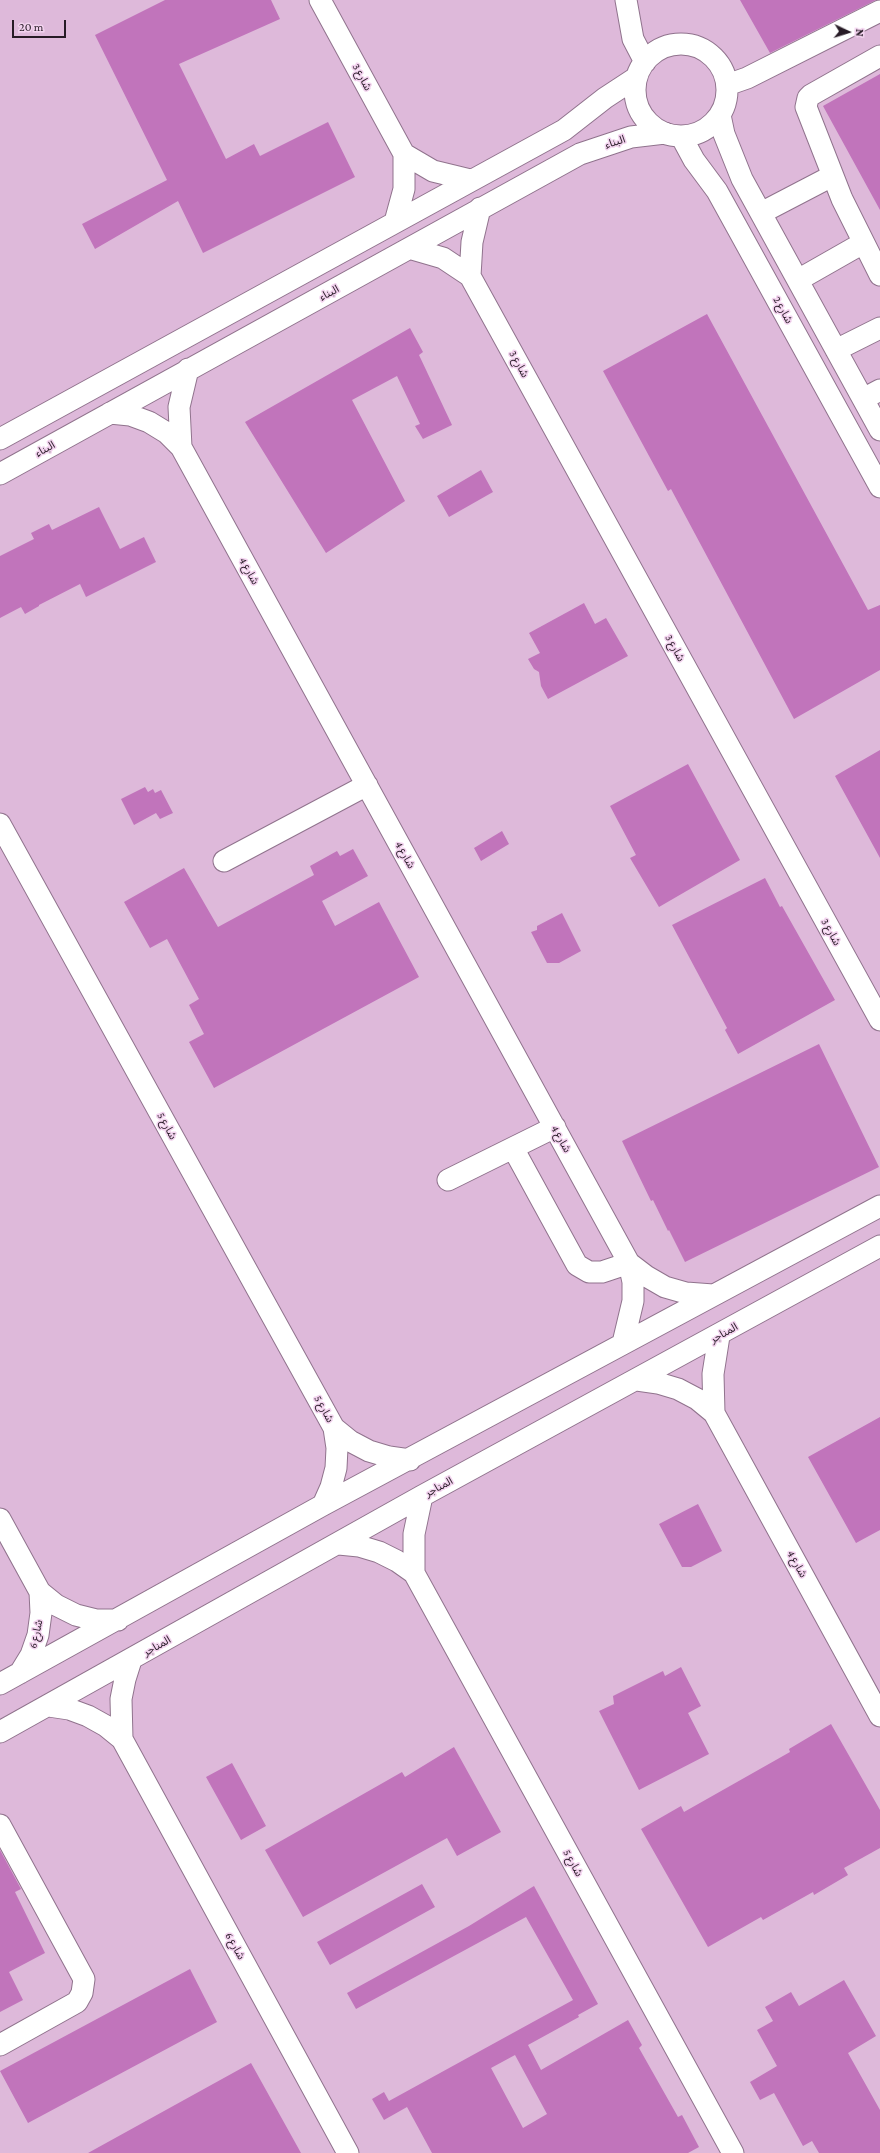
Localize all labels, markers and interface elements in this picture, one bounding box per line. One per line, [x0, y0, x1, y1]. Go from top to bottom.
scale bar [14, 12, 68, 38]
north arrow [828, 12, 868, 52]
text: 20 m [19, 20, 43, 34]
text: N [854, 29, 866, 37]
street label: شارع 3 [349, 61, 375, 93]
street label: البناء [603, 133, 627, 151]
street label: البناء [317, 282, 341, 304]
street label: شارع 2 [770, 294, 796, 326]
street label: شارع 3 [506, 348, 532, 380]
street label: البناء [33, 438, 57, 460]
street label: شارع 4 [236, 555, 262, 587]
street label: شارع 3 [662, 632, 688, 664]
street label: شارع 4 [392, 839, 418, 871]
street label: شارع 3 [818, 916, 844, 948]
street label: شارع 5 [154, 1110, 180, 1142]
street label: شارع 4 [548, 1123, 574, 1155]
street label: المناجر [708, 1320, 740, 1346]
street label: شارع 5 [311, 1393, 337, 1425]
street label: المناجر [423, 1474, 455, 1500]
street label: شارع 4 [784, 1548, 810, 1580]
street label: شارع 6 [26, 1618, 46, 1650]
street label: المناجر [141, 1633, 173, 1659]
street label: شارع 5 [560, 1847, 586, 1879]
street label: شارع 6 [222, 1930, 248, 1962]

